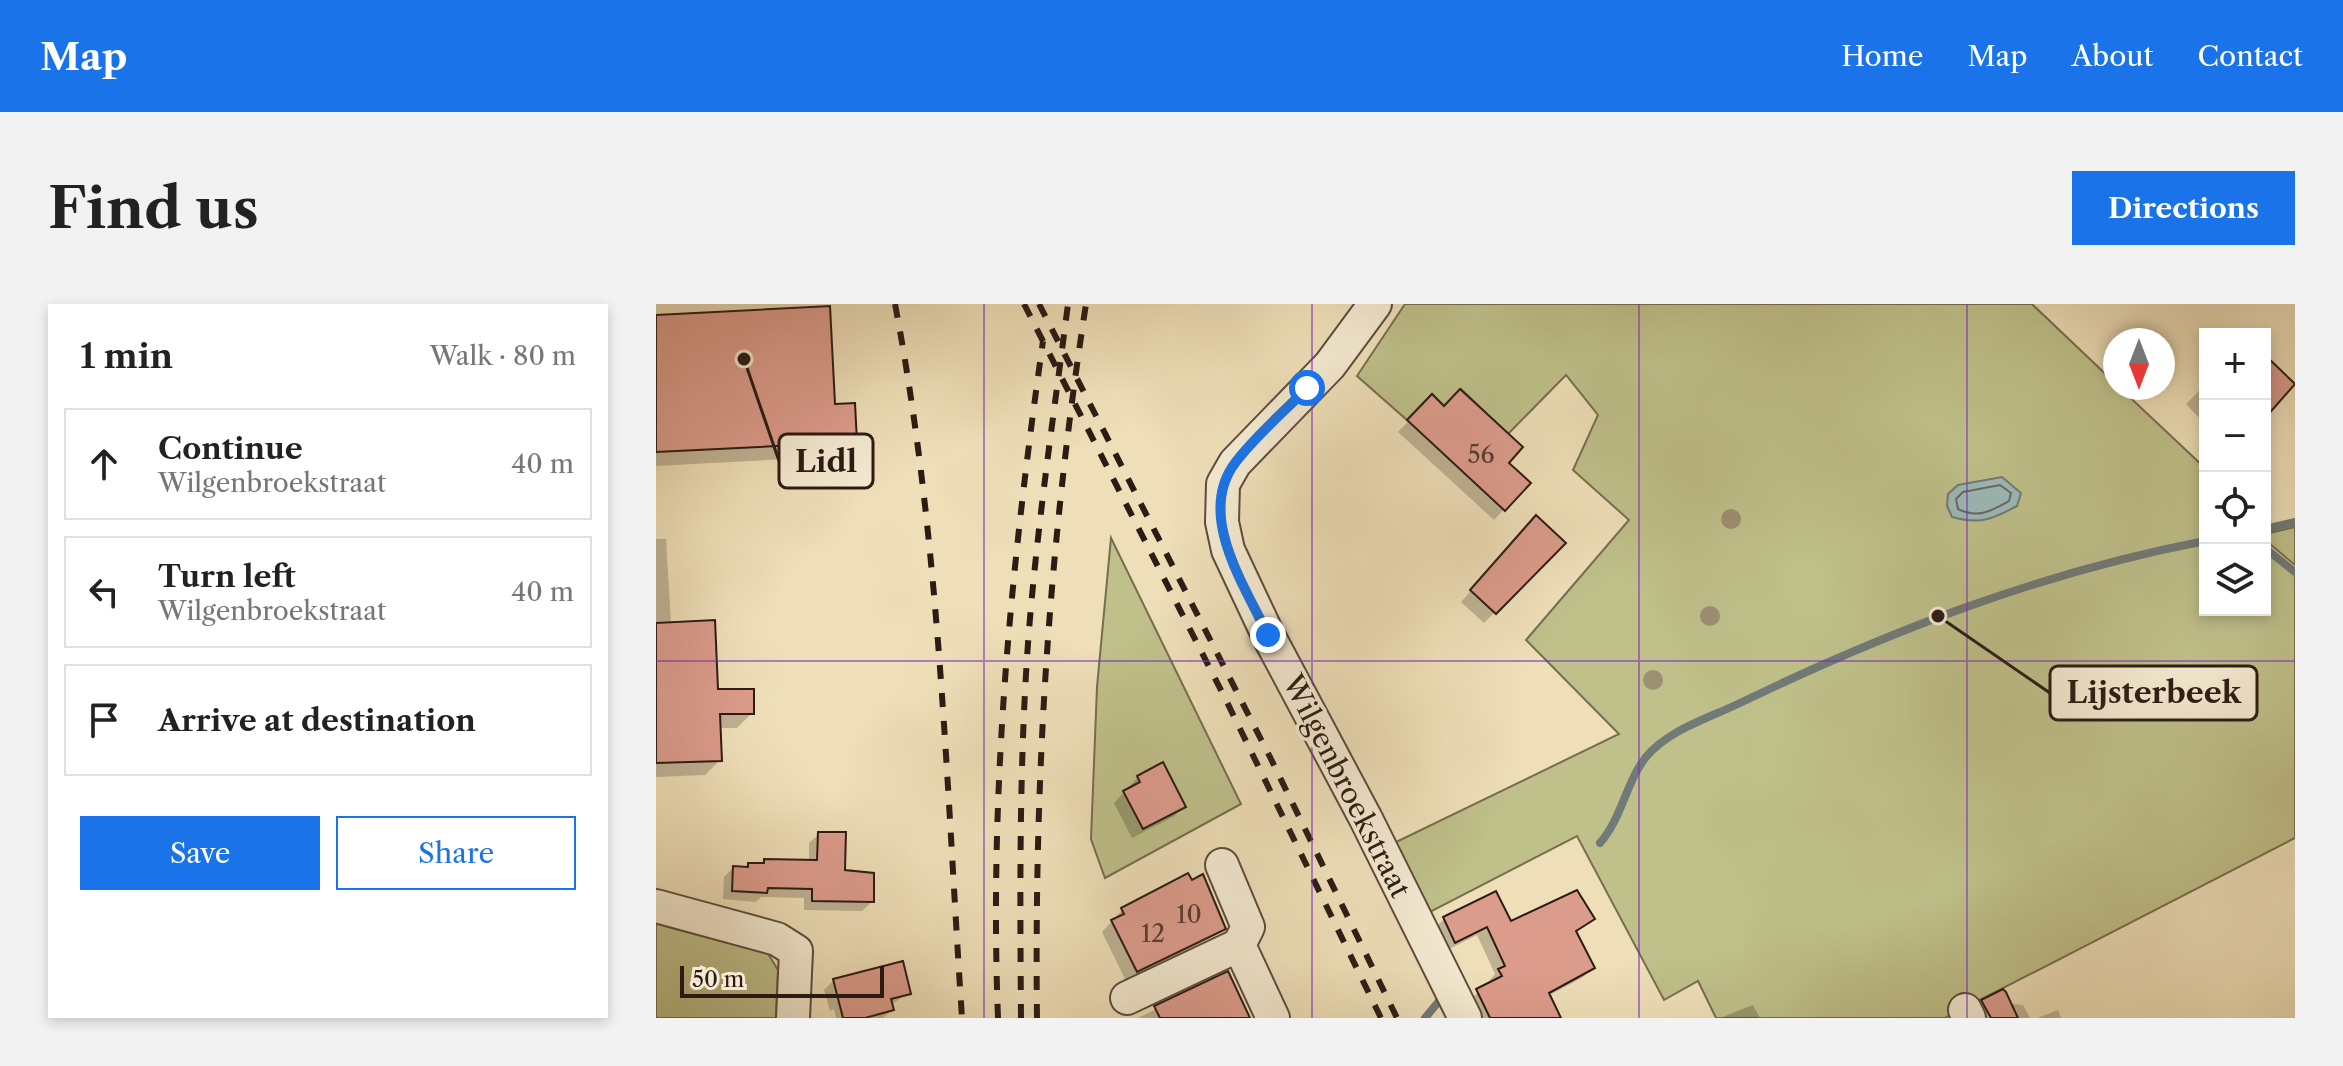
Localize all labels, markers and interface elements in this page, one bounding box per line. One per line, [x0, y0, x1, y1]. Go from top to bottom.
text: Map [40, 33, 128, 80]
text: Home [1841, 39, 1923, 73]
text: Map [1967, 39, 2027, 73]
text: About [2071, 39, 2153, 73]
text: Contact [2197, 39, 2303, 73]
button: Directions [2072, 171, 2295, 245]
text: Find us [48, 174, 259, 243]
north arrow [2103, 328, 2175, 400]
map controls [2199, 328, 2271, 616]
button: + [2199, 328, 2271, 400]
text: 1 min [80, 335, 173, 377]
text: Walk · 80 m [430, 340, 576, 372]
route start [1289, 370, 1325, 406]
button: − [2199, 400, 2271, 472]
text: Continue [158, 430, 303, 467]
callout: Lidl [779, 434, 873, 488]
house number: 56 [1467, 440, 1495, 469]
icon: ahead [82, 442, 126, 486]
text: Lidl [795, 443, 857, 480]
text: 40 m [511, 448, 574, 480]
text: Wilgenbroekstraat [158, 467, 386, 499]
button: locate [2199, 472, 2271, 544]
button: layers [2199, 544, 2271, 616]
text: Turn left [158, 558, 295, 595]
icon: left [82, 570, 126, 614]
text: 40 m [511, 576, 574, 608]
text: Wilgenbroekstraat [158, 595, 386, 627]
route end [1250, 617, 1286, 653]
callout: Lijsterbeek [2050, 666, 2257, 720]
street label: Wilgenbroekstraat [1276, 668, 1418, 903]
text: Lijsterbeek [2067, 674, 2243, 711]
icon: arrive [82, 698, 126, 742]
text: Arrive at destination [158, 702, 476, 739]
button: Save [80, 816, 320, 890]
button: Share [336, 816, 576, 890]
house number: 10 [1176, 900, 1202, 929]
house number: 12 [1141, 919, 1165, 948]
scale bar [680, 962, 884, 998]
text: 50 m [692, 966, 744, 993]

